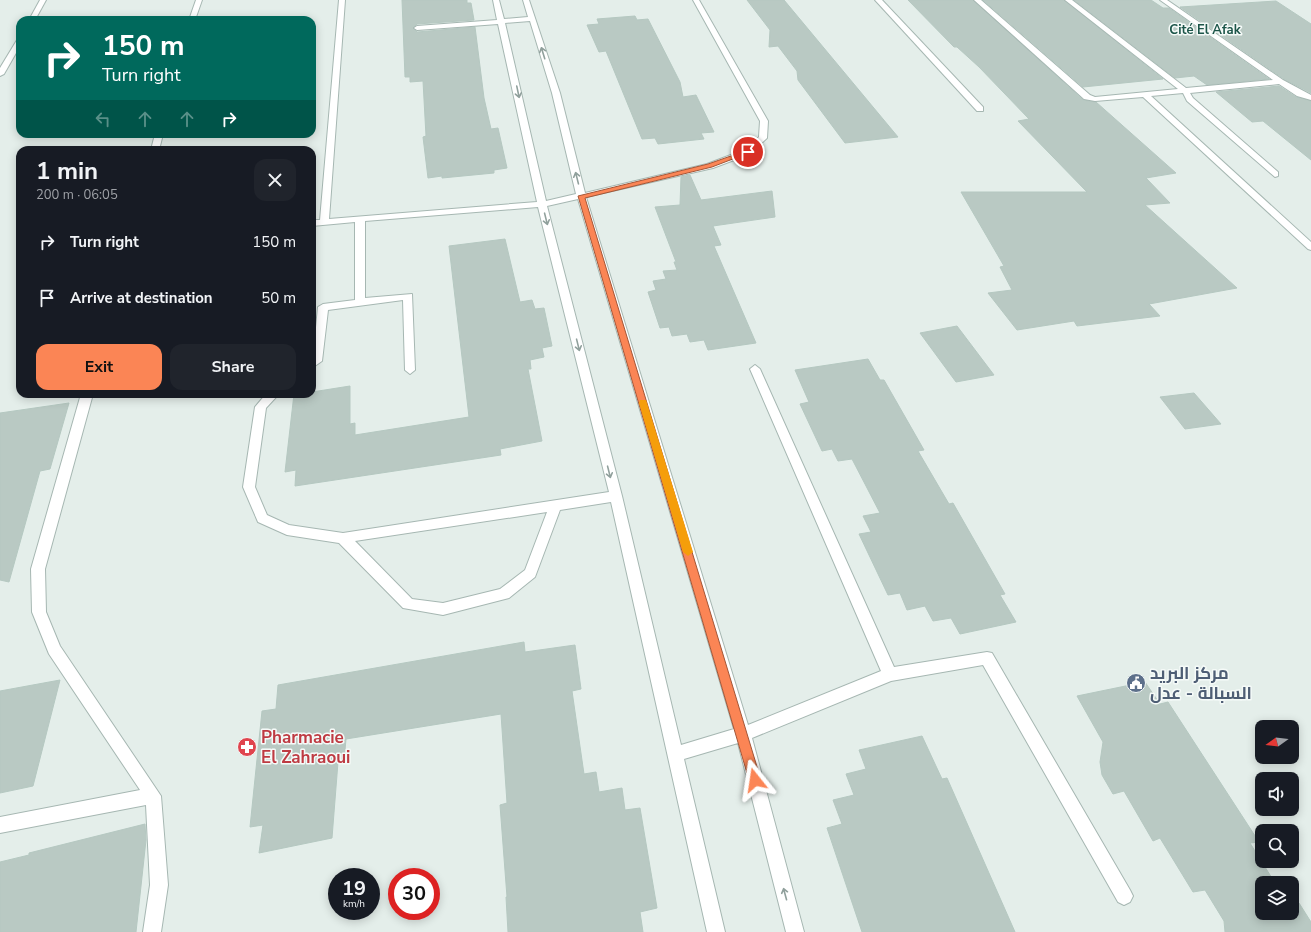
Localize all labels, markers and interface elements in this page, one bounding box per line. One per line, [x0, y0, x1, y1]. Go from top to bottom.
district label: Cité El Afak [1169, 21, 1242, 39]
text: 150 m [102, 27, 185, 65]
icon: right [36, 32, 88, 84]
one-way arrow [539, 46, 546, 59]
text: Turn right [102, 63, 181, 87]
one-way arrow [514, 86, 522, 99]
icon: left [92, 108, 114, 130]
icon: ahead [134, 108, 156, 130]
icon: ahead [176, 108, 198, 130]
icon: right [218, 108, 240, 130]
pin [731, 135, 765, 169]
icon: arrive [737, 141, 759, 163]
text: 1 min [36, 155, 98, 187]
button: close [254, 159, 296, 201]
one-way arrow [572, 172, 580, 185]
text: 200 m · 06:05 [36, 186, 118, 204]
one-way arrow [543, 213, 550, 226]
icon: right [36, 231, 58, 253]
text: Turn right [70, 232, 139, 252]
text: 150 m [252, 232, 296, 252]
icon: arrive [36, 287, 58, 309]
text: Arrive at destination [70, 288, 213, 308]
text: 50 m [261, 288, 296, 308]
one-way arrow [574, 339, 582, 352]
button: Exit [36, 344, 162, 390]
button: Share [170, 344, 296, 390]
one-way arrow [606, 465, 614, 478]
place label: مركز البريد السبالة - عدل [1150, 662, 1252, 705]
public building icon: مركز البريد السبالة - عدل [1125, 672, 1147, 694]
north arrow [1255, 720, 1299, 764]
map controls [1255, 720, 1299, 920]
place label: Pharmacie El Zahraoui [261, 726, 350, 769]
pharmacy icon: Pharmacie El Zahraoui [236, 736, 258, 758]
position arrow [734, 759, 776, 801]
button: sound [1255, 772, 1299, 816]
button: search [1255, 824, 1299, 868]
speed limit sign: 30 [388, 868, 440, 920]
text: 19 [342, 875, 366, 902]
button: layers [1255, 876, 1299, 920]
one-way arrow [781, 888, 788, 901]
text: km/h [343, 897, 365, 911]

